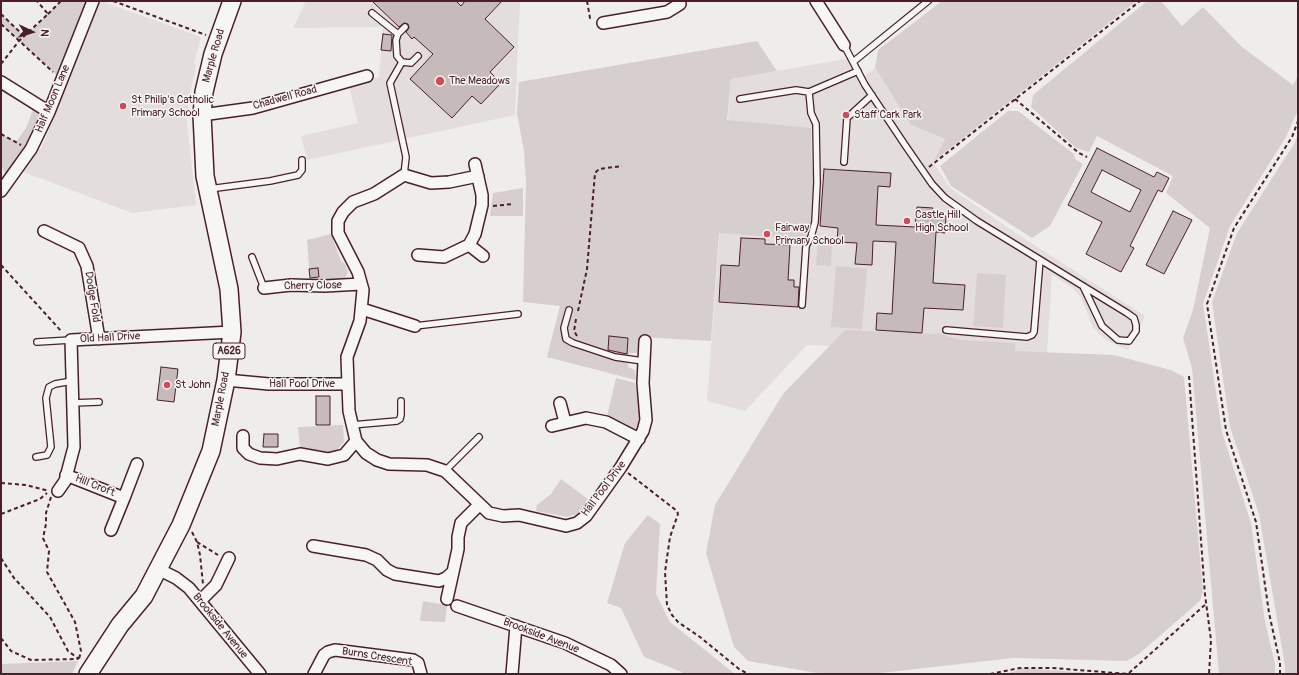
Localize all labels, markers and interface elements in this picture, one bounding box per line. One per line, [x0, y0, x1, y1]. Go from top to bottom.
north arrow [12, 12, 52, 52]
street label: Marple Road [200, 28, 228, 84]
text: N [38, 29, 51, 37]
street label: Half Moon Lane [33, 63, 73, 135]
place label: The Meadows [449, 74, 510, 88]
marker: The Meadows [434, 75, 446, 87]
street label: Chadwell Road [252, 83, 318, 113]
place label: St Philip's Catholic Primary School [131, 93, 214, 119]
marker: St Philip's Catholic Primary School [118, 101, 128, 111]
place label: Staff Cark Park [854, 108, 922, 122]
marker: Staff Cark Park [841, 110, 851, 120]
place label: Castle Hill High School [915, 208, 969, 234]
marker: Castle Hill High School [902, 216, 912, 226]
place label: Fairway Primary School [775, 221, 844, 247]
marker: Fairway Primary School [762, 229, 772, 239]
street label: Dodge Fold [81, 271, 103, 323]
street label: Cherry Close [284, 279, 342, 293]
street label: Old Hall Drive [79, 330, 141, 346]
road number: A626 [213, 343, 245, 359]
street label: Marple Road [209, 371, 233, 427]
street label: Hall Pool Drive [269, 377, 335, 391]
place label: St John [175, 378, 211, 392]
marker: St John [162, 380, 172, 390]
street label: Hall Pool Drive [579, 459, 629, 519]
street label: Hill Croft [73, 472, 117, 500]
street label: Brookside Avenue [190, 591, 250, 661]
street label: Brookside Avenue [501, 615, 581, 657]
street label: Burns Crescent [341, 645, 413, 669]

